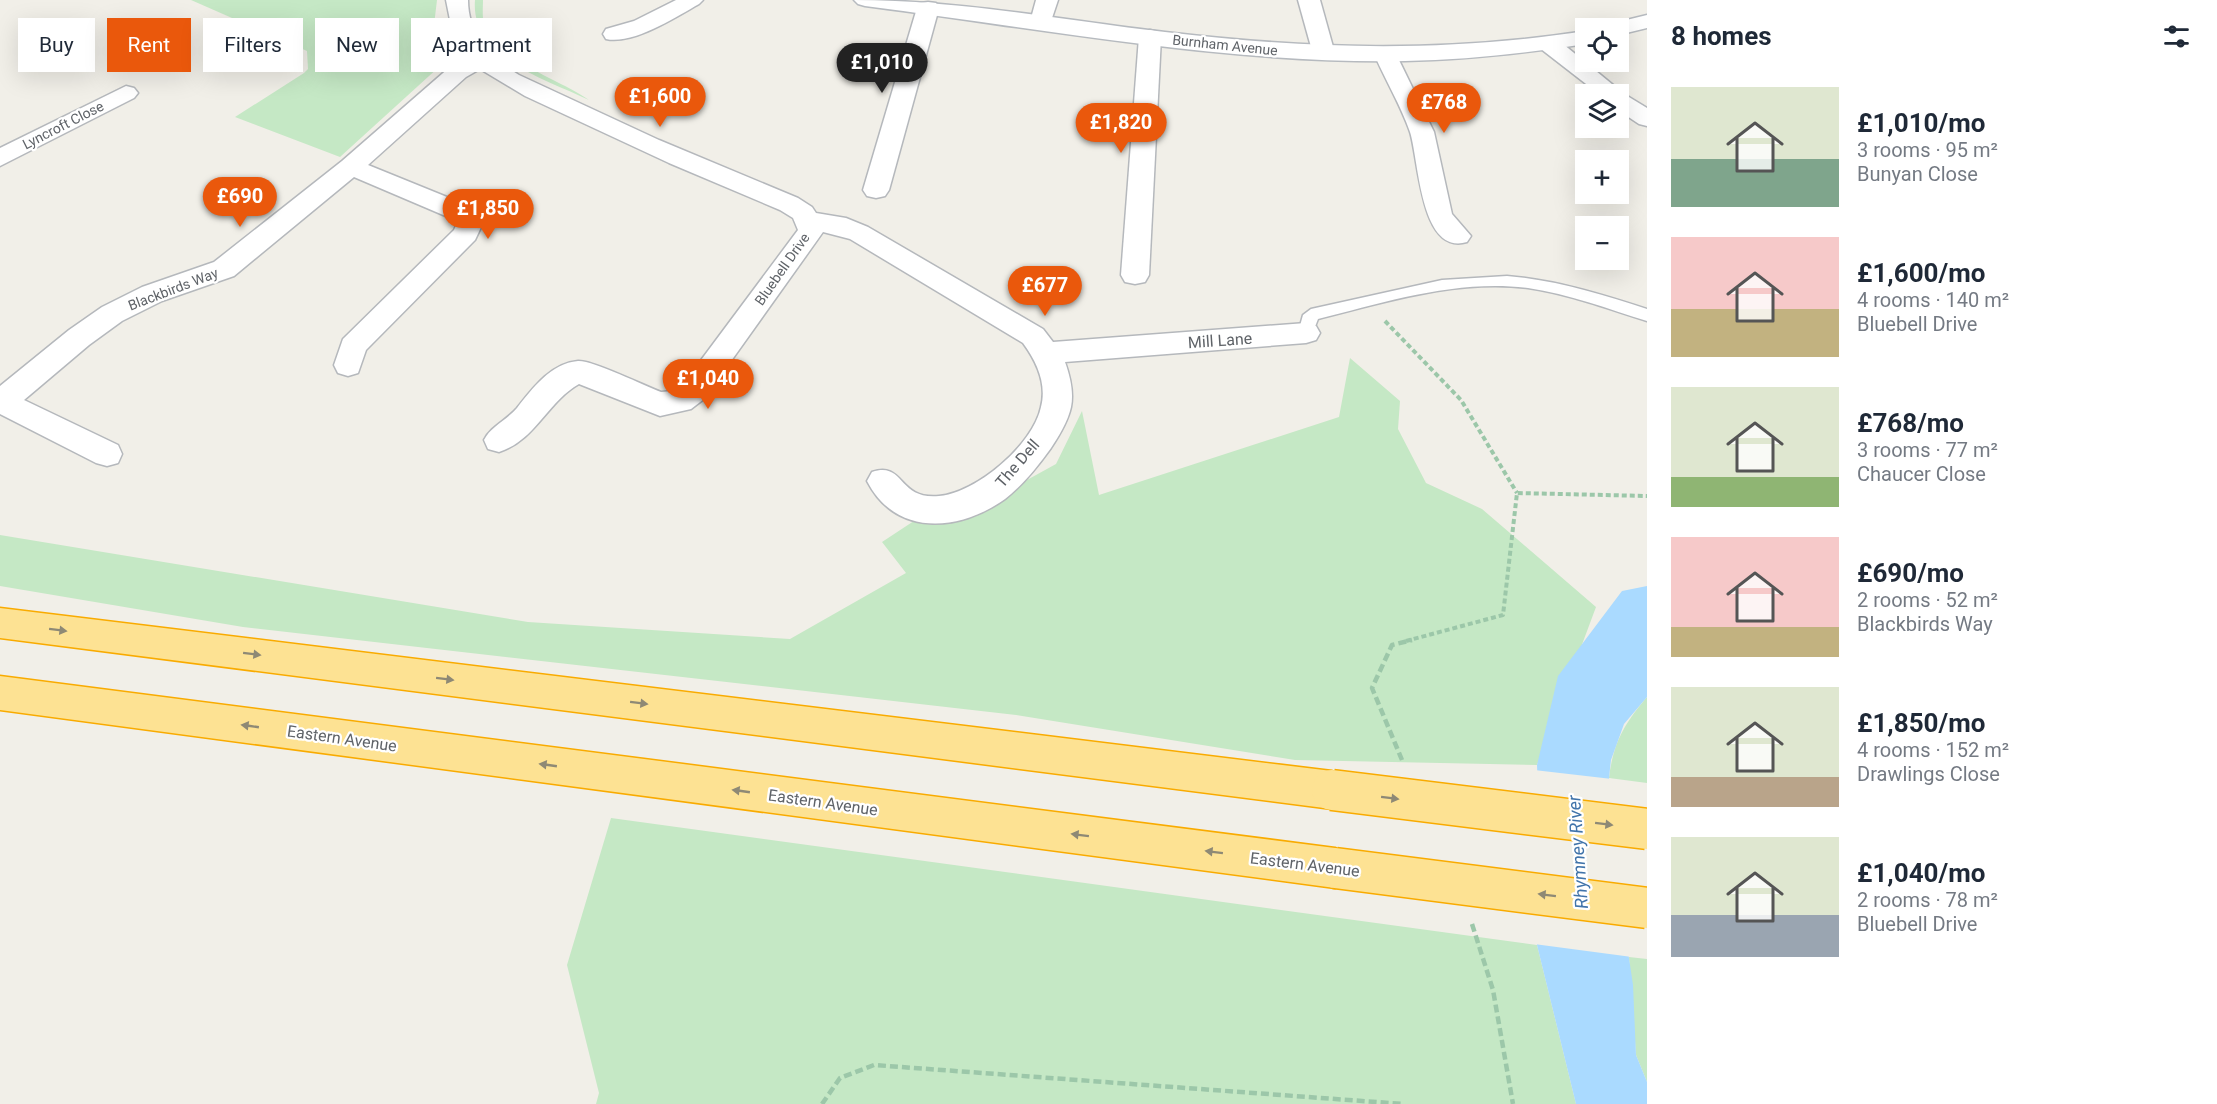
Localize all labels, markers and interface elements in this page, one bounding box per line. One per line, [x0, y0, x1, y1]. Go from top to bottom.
chip: Buy [18, 18, 95, 72]
chip: Rent [107, 18, 191, 72]
chip: Filters [203, 18, 303, 72]
chip: New [315, 18, 399, 72]
chip: Apartment [411, 18, 552, 72]
map controls [1575, 18, 1629, 270]
button: locate [1575, 18, 1629, 72]
icon: filters [2160, 20, 2193, 53]
text: 8 homes [1671, 21, 1772, 51]
street label: Burnham Avenue [1172, 32, 1278, 58]
pin: £1,010 [833, 43, 931, 94]
text: £1,010 [851, 50, 913, 74]
pin: £1,600 [611, 77, 709, 128]
pin: £768 [1408, 83, 1480, 134]
text: £1,600 [629, 84, 691, 108]
button: layers [1575, 84, 1629, 138]
text: £768 [1421, 90, 1467, 114]
street label: Lyncroft Close [20, 98, 106, 152]
pin: £1,820 [1072, 103, 1170, 154]
text: £1,010/mo [1857, 108, 1985, 138]
text: £1,820 [1090, 110, 1152, 134]
icon: home [1719, 111, 1791, 183]
text: 3 rooms · 95 m² [1857, 138, 1998, 162]
button: + [1575, 150, 1629, 204]
text: Bunyan Close [1857, 162, 1978, 186]
pin: £690 [204, 177, 276, 228]
text: £690 [217, 184, 263, 208]
pin: £1,850 [439, 189, 537, 240]
text: £1,850 [457, 196, 519, 220]
button: − [1575, 216, 1629, 270]
street label: Bluebell Drive [751, 230, 813, 308]
text: £1,600/mo [1857, 258, 1985, 288]
icon: home [1719, 261, 1791, 333]
street label: Blackbirds Way [126, 264, 221, 313]
pin: £677 [1009, 266, 1081, 317]
text: £677 [1022, 273, 1068, 297]
text: 4 rooms · 140 m² [1857, 288, 2009, 312]
text: Bluebell Drive [1857, 312, 1977, 336]
street label: Mill Lane [1187, 329, 1253, 352]
pin: £1,040 [659, 359, 757, 410]
text: £1,040 [677, 366, 739, 390]
text: £768/mo [1857, 408, 1964, 438]
icon: home [1719, 411, 1791, 483]
street label: The Dell [991, 435, 1043, 491]
text: 3 rooms · 77 m² [1857, 438, 1998, 462]
text: Chaucer Close [1857, 462, 1986, 486]
text: £690/mo [1857, 558, 1964, 588]
icon: home [1719, 561, 1791, 633]
text: 2 rooms · 52 m² [1857, 588, 1998, 612]
text: Blackbirds Way [1857, 612, 1993, 636]
one-way arrow [49, 625, 68, 635]
one-way arrow [242, 650, 261, 659]
one-way arrow [436, 674, 455, 684]
one-way arrow [629, 698, 648, 708]
text: £1,850/mo [1857, 708, 1985, 738]
icon: home [1719, 711, 1791, 783]
one-way arrow [241, 721, 260, 730]
street label: Eastern Avenue [286, 721, 398, 756]
text: 4 rooms · 152 m² [1857, 738, 2009, 762]
one-way arrow [538, 761, 557, 770]
text: Drawlings Close [1857, 762, 2000, 786]
street label: Eastern Avenue [767, 785, 879, 820]
one-way arrow [731, 786, 750, 795]
one-way arrow [1381, 793, 1400, 802]
water label: Rhymney River [1563, 793, 1592, 910]
one-way arrow [1595, 819, 1614, 829]
one-way arrow [1071, 830, 1090, 840]
one-way arrow [1205, 847, 1224, 857]
street label: Eastern Avenue [1249, 848, 1361, 881]
text: £1,040/mo [1857, 858, 1985, 888]
icon: home [1719, 861, 1791, 933]
text: 2 rooms · 78 m² [1857, 888, 1998, 912]
one-way arrow [1538, 890, 1557, 899]
text: Bluebell Drive [1857, 912, 1977, 936]

